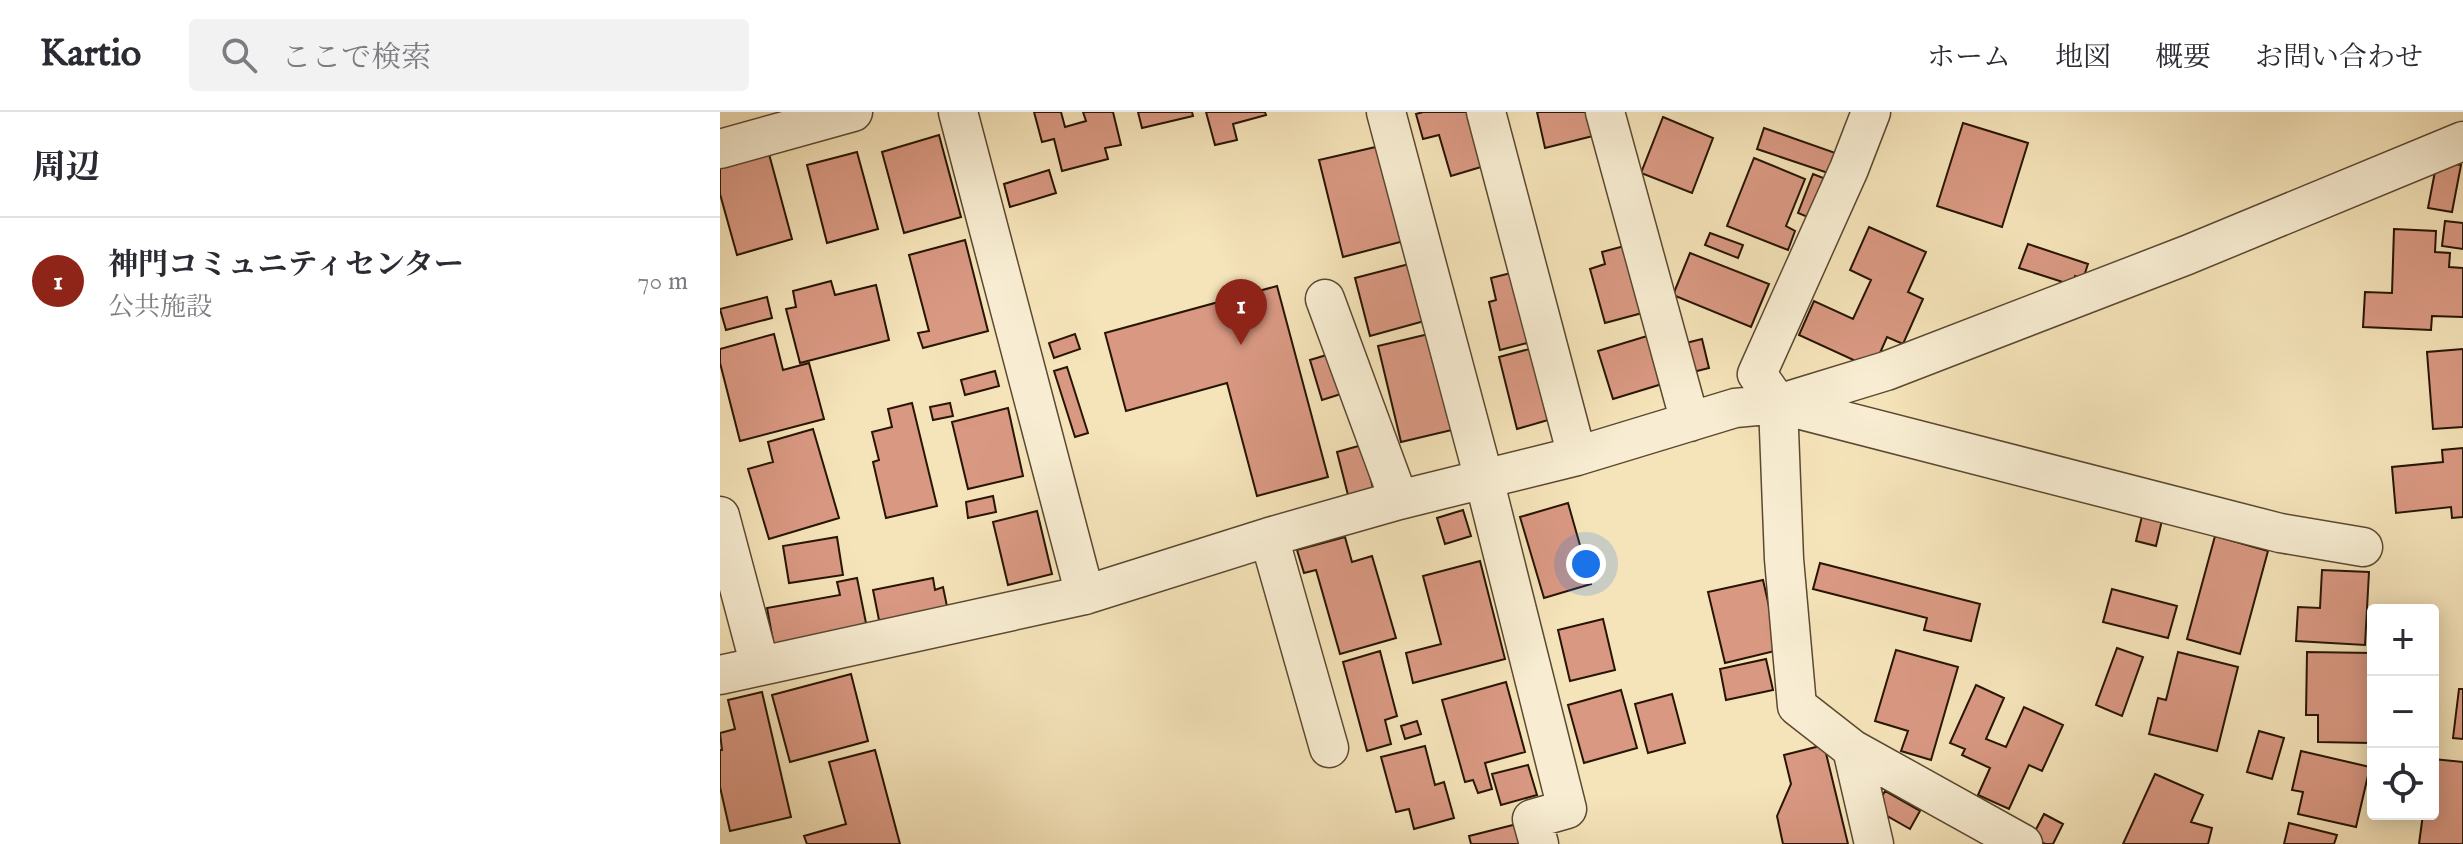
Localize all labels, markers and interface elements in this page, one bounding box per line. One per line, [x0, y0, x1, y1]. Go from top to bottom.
search box [189, 19, 749, 91]
text: Kartio [40, 31, 141, 79]
icon: search [217, 33, 261, 77]
text: ここで検索 [281, 40, 431, 78]
text: ホーム [1927, 41, 2011, 76]
text: 地図 [2055, 41, 2111, 76]
text: 概要 [2155, 41, 2211, 76]
text: お問い合わせ [2255, 41, 2423, 76]
text: 周辺 [32, 147, 100, 190]
text: 神門コミュニティセンター [108, 247, 464, 285]
text: 1 [53, 265, 63, 298]
text: 70 m [637, 265, 688, 298]
pin: 1 [1215, 279, 1267, 345]
text: 公共施設 [108, 291, 212, 324]
your location [1566, 544, 1606, 584]
map controls [2367, 604, 2439, 820]
button: + [2367, 604, 2439, 676]
button: − [2367, 676, 2439, 748]
button: locate [2367, 748, 2439, 820]

